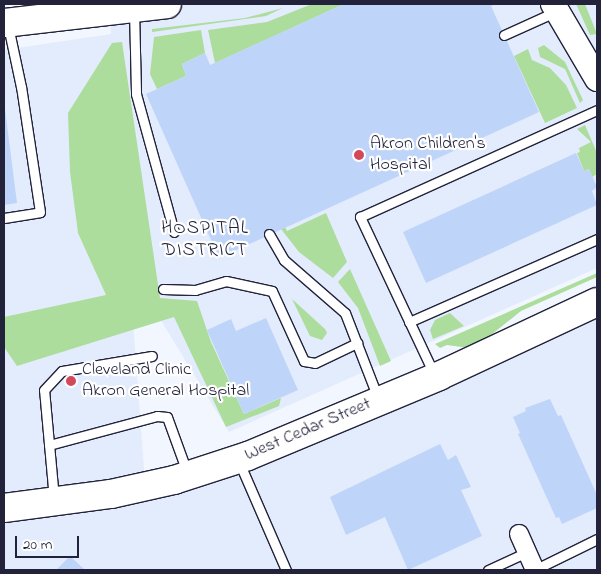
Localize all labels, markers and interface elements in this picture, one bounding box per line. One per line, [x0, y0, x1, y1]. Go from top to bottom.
place label: Akron Children's Hospital [370, 134, 486, 176]
marker: Akron Children's Hospital [352, 148, 366, 162]
district label: HOSPITAL DISTRICT [160, 218, 250, 262]
place label: Cleveland Clinic Akron General Hospital [82, 360, 249, 402]
marker: Cleveland Clinic Akron General Hospital [64, 374, 78, 388]
street label: West Cedar Street [242, 394, 374, 466]
scale bar [18, 526, 81, 558]
text: 20 m [23, 534, 52, 556]

